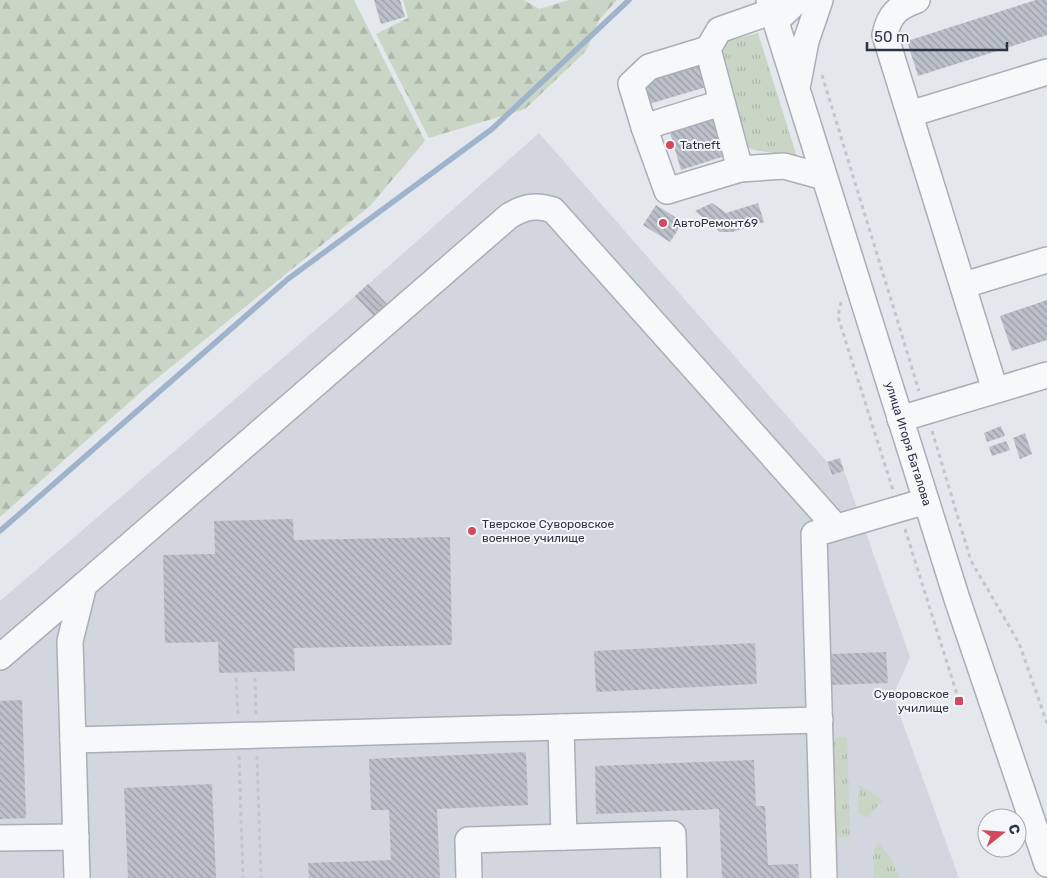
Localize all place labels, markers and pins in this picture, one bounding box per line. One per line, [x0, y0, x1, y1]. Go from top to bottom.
place label: Tatneft [680, 138, 721, 152]
marker: Tatneft [664, 139, 676, 151]
place label: АвтоРемонт69 [673, 216, 758, 230]
marker: АвтоРемонт69 [657, 217, 669, 229]
place label: Тверское Суворовское военное училище [482, 517, 614, 545]
marker: Тверское Суворовское военное училище [466, 525, 478, 537]
place label: Суворовское училище [874, 687, 949, 715]
marker: Суворовское училище [953, 695, 965, 707]

